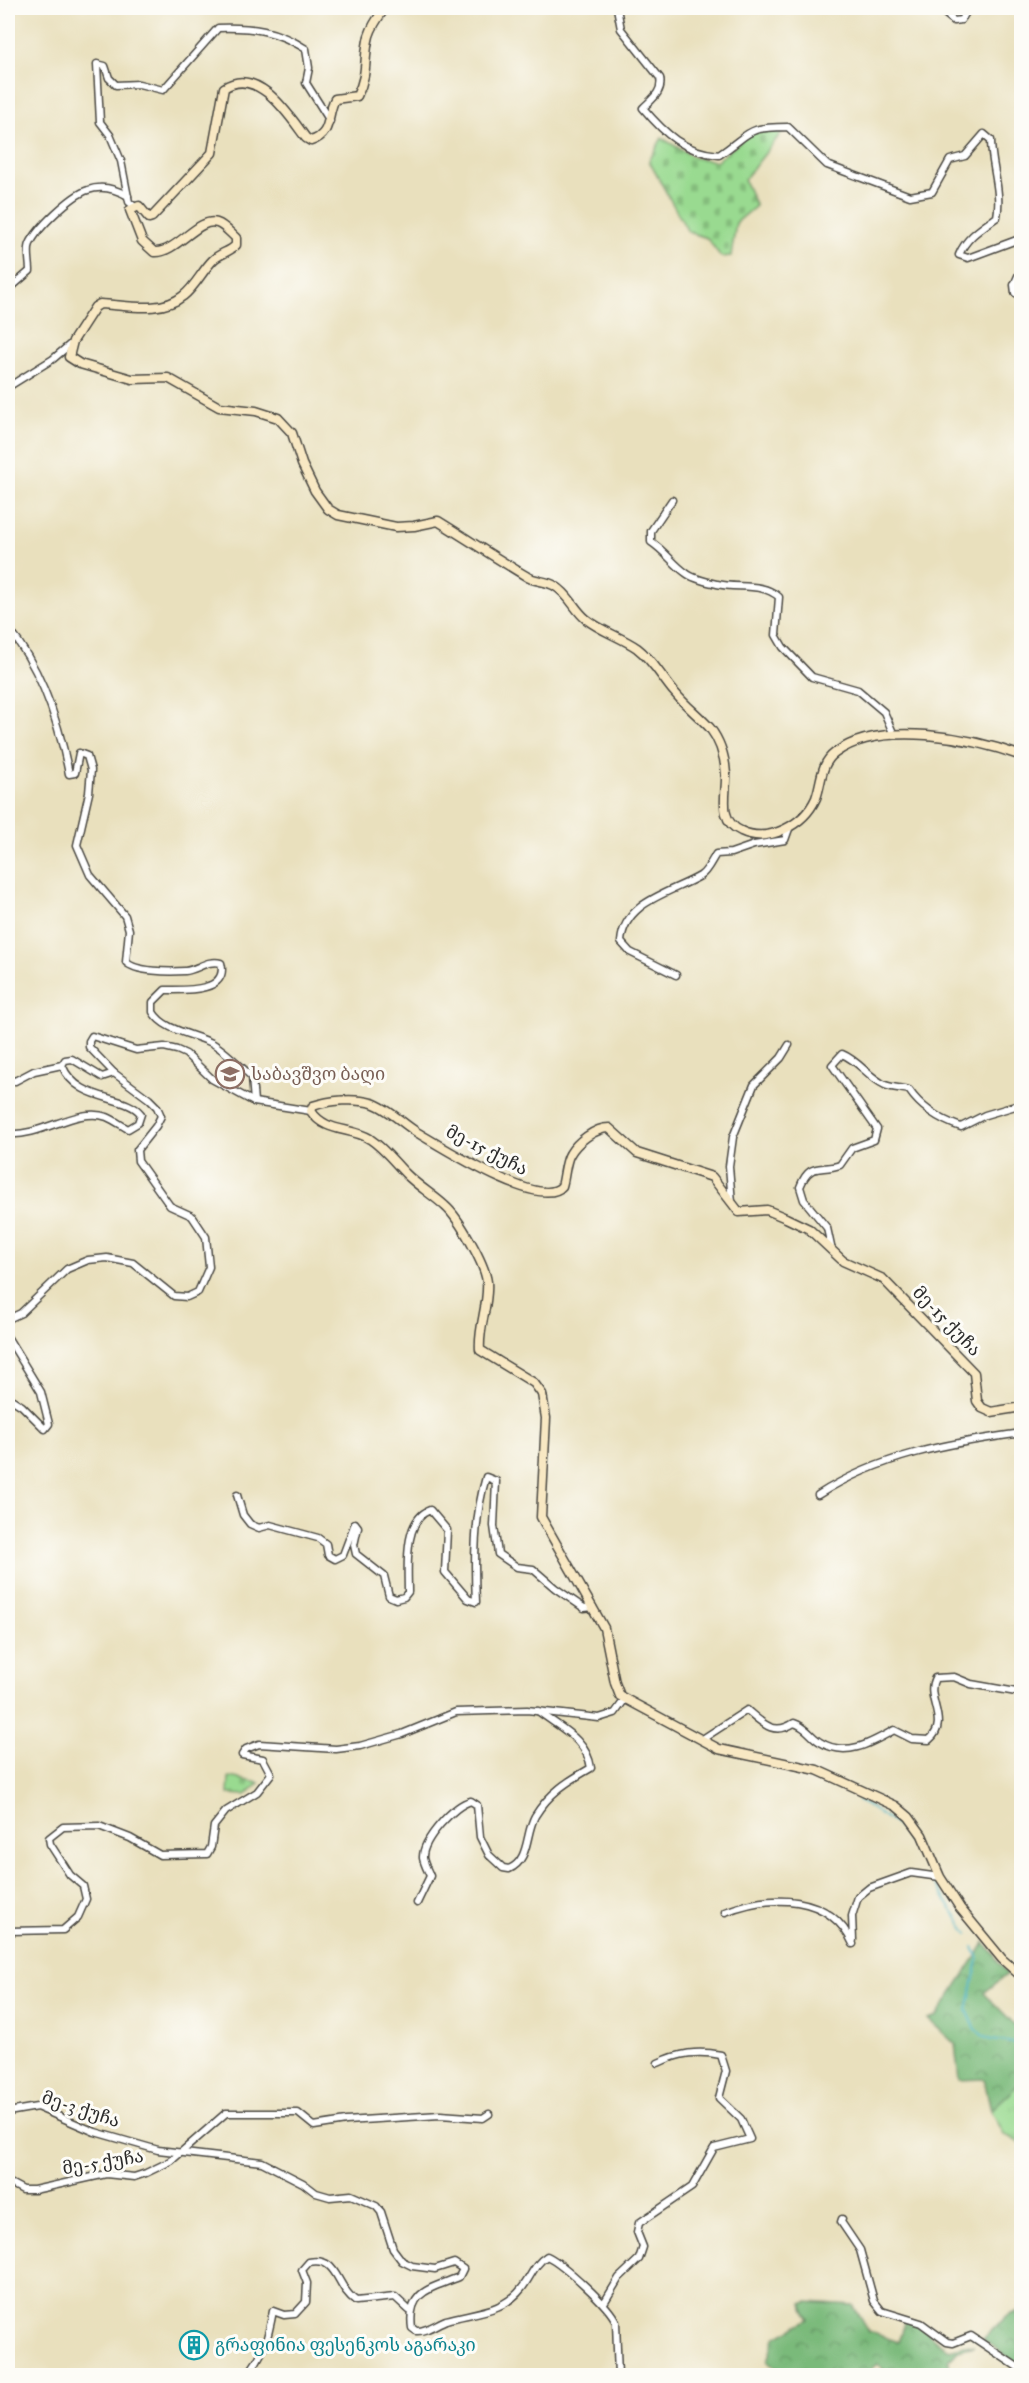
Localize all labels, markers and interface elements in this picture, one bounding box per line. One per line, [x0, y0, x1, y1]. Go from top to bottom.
school or university icon: საბავშვო ბაღი [214, 1058, 246, 1090]
place label: საბავშვო ბაღი [251, 1063, 385, 1085]
street label: მე-15 ქუჩა [442, 1120, 532, 1180]
street label: მე-15 ქუჩა [908, 1281, 986, 1361]
street label: მე-3 ქუჩა [39, 2086, 123, 2132]
street label: მე-5 ქუჩა [61, 2145, 145, 2179]
building icon: გრაფინია ფესენკოს აგარაკი [178, 2329, 210, 2361]
place label: გრაფინია ფესენკოს აგარაკი [215, 2334, 476, 2356]

